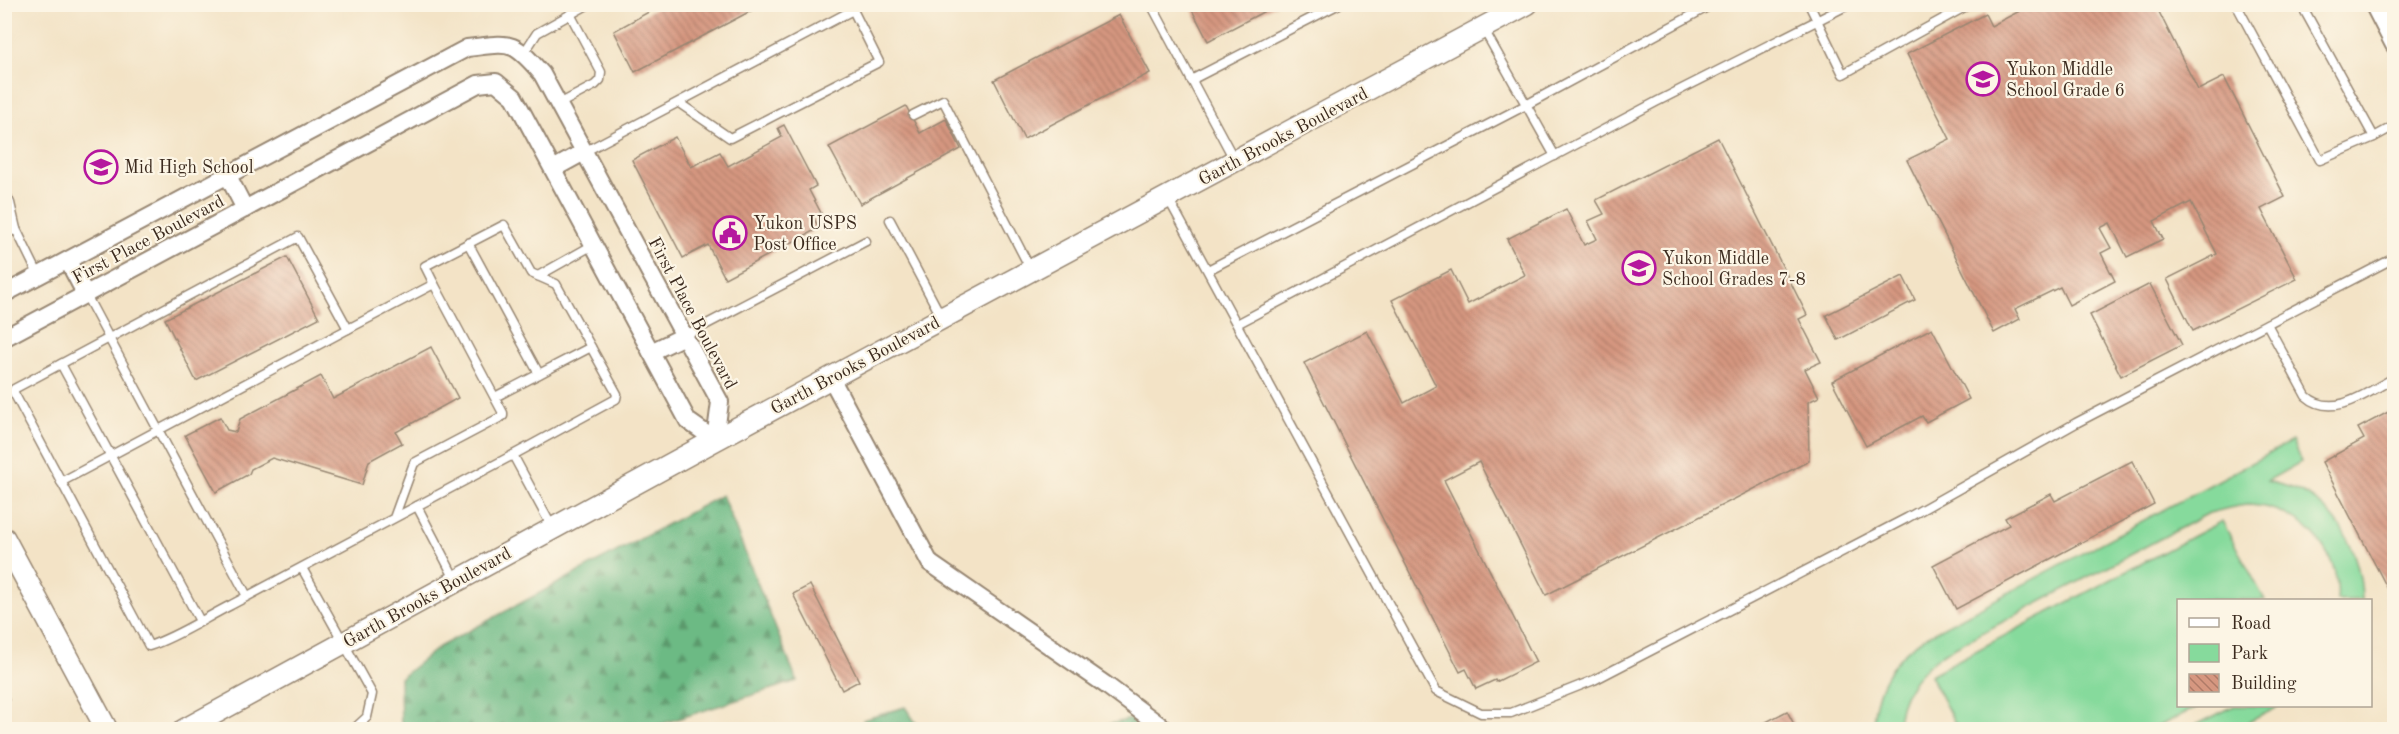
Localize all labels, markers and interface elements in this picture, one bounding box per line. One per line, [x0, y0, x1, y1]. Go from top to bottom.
school or university icon: Yukon Middle School Grade 6 [1965, 61, 2001, 97]
place label: Yukon Middle School Grade 6 [2006, 61, 2125, 100]
street label: Garth Brooks Boulevard [1196, 85, 1371, 189]
school or university icon: Mid High School [83, 149, 119, 185]
place label: Mid High School [124, 159, 254, 177]
street label: First Place Boulevard [69, 192, 228, 288]
public building icon: Yukon USPS Post Office [712, 215, 748, 251]
place label: Yukon USPS Post Office [753, 215, 857, 254]
street label: First Place Boulevard [644, 234, 740, 393]
school or university icon: Yukon Middle School Grades 7-8 [1621, 250, 1657, 286]
place label: Yukon Middle School Grades 7-8 [1662, 250, 1806, 289]
street label: Garth Brooks Boulevard [768, 314, 943, 418]
street label: Garth Brooks Boulevard [340, 544, 514, 652]
legend [2177, 599, 2372, 707]
text: Road [2231, 615, 2271, 633]
text: Park [2231, 645, 2268, 663]
text: Building [2231, 675, 2297, 693]

